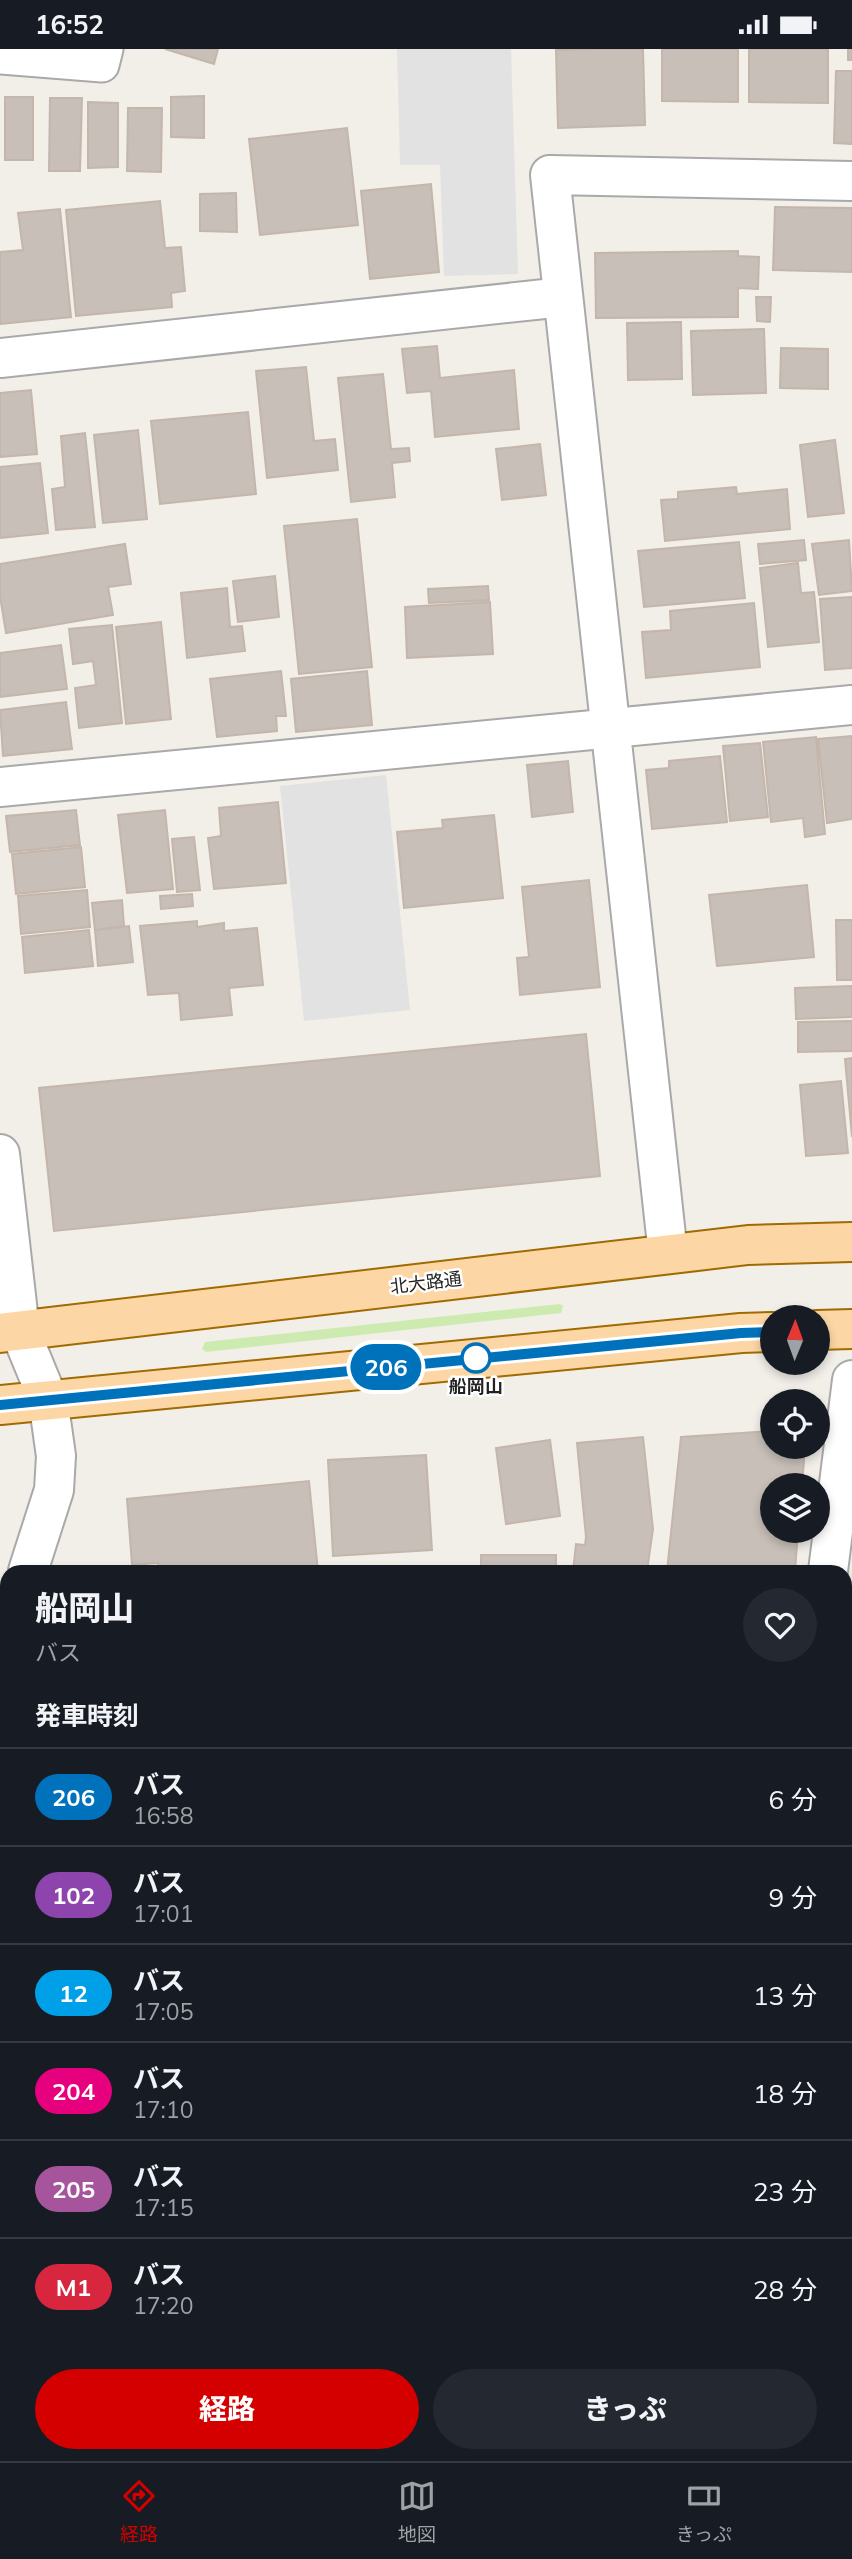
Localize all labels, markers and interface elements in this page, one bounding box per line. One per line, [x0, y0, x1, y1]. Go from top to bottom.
text: 16:52 [35, 8, 104, 41]
street label: 北大路通 [389, 1267, 463, 1298]
north arrow [760, 1305, 830, 1375]
map controls [760, 1305, 830, 1543]
marker: 船岡山 [461, 1343, 491, 1373]
line badge: 206 [346, 1344, 426, 1390]
text: 206 [364, 1352, 408, 1382]
place label: 船岡山 [449, 1375, 503, 1398]
button: locate [760, 1389, 830, 1459]
button: layers [760, 1473, 830, 1543]
text: 船岡山 [35, 1587, 134, 1628]
button: heart [743, 1588, 817, 1662]
text: バス [35, 1638, 81, 1667]
text: 発車時刻 [35, 1699, 139, 1732]
text: バス [133, 1768, 185, 1801]
text: 206 [52, 1782, 95, 1812]
text: 6 分 [769, 1783, 817, 1816]
text: 16:58 [133, 1801, 193, 1830]
text: バス [133, 1866, 185, 1899]
text: 102 [52, 1880, 95, 1910]
text: 9 分 [769, 1881, 817, 1914]
text: 17:01 [133, 1899, 193, 1928]
text: バス [133, 1964, 185, 1997]
text: 12 [59, 1978, 88, 2008]
text: 13 分 [753, 1979, 817, 2012]
text: 17:05 [133, 1997, 193, 2026]
text: バス [133, 2062, 185, 2095]
text: 204 [52, 2076, 95, 2106]
text: 18 分 [753, 2077, 817, 2110]
text: 17:10 [133, 2095, 193, 2124]
text: バス [133, 2160, 185, 2193]
text: 205 [52, 2174, 95, 2204]
text: 23 分 [753, 2175, 817, 2208]
text: 17:15 [133, 2193, 193, 2222]
text: バス [133, 2258, 185, 2291]
text: M1 [56, 2272, 91, 2302]
text: 28 分 [753, 2273, 817, 2306]
text: 17:20 [133, 2291, 193, 2320]
button: 経路 [35, 2369, 419, 2449]
button: きっぷ [433, 2369, 817, 2449]
tab: 経路 [120, 2477, 158, 2546]
tab: 地図 [398, 2477, 436, 2546]
tab: きっぷ [676, 2477, 732, 2546]

